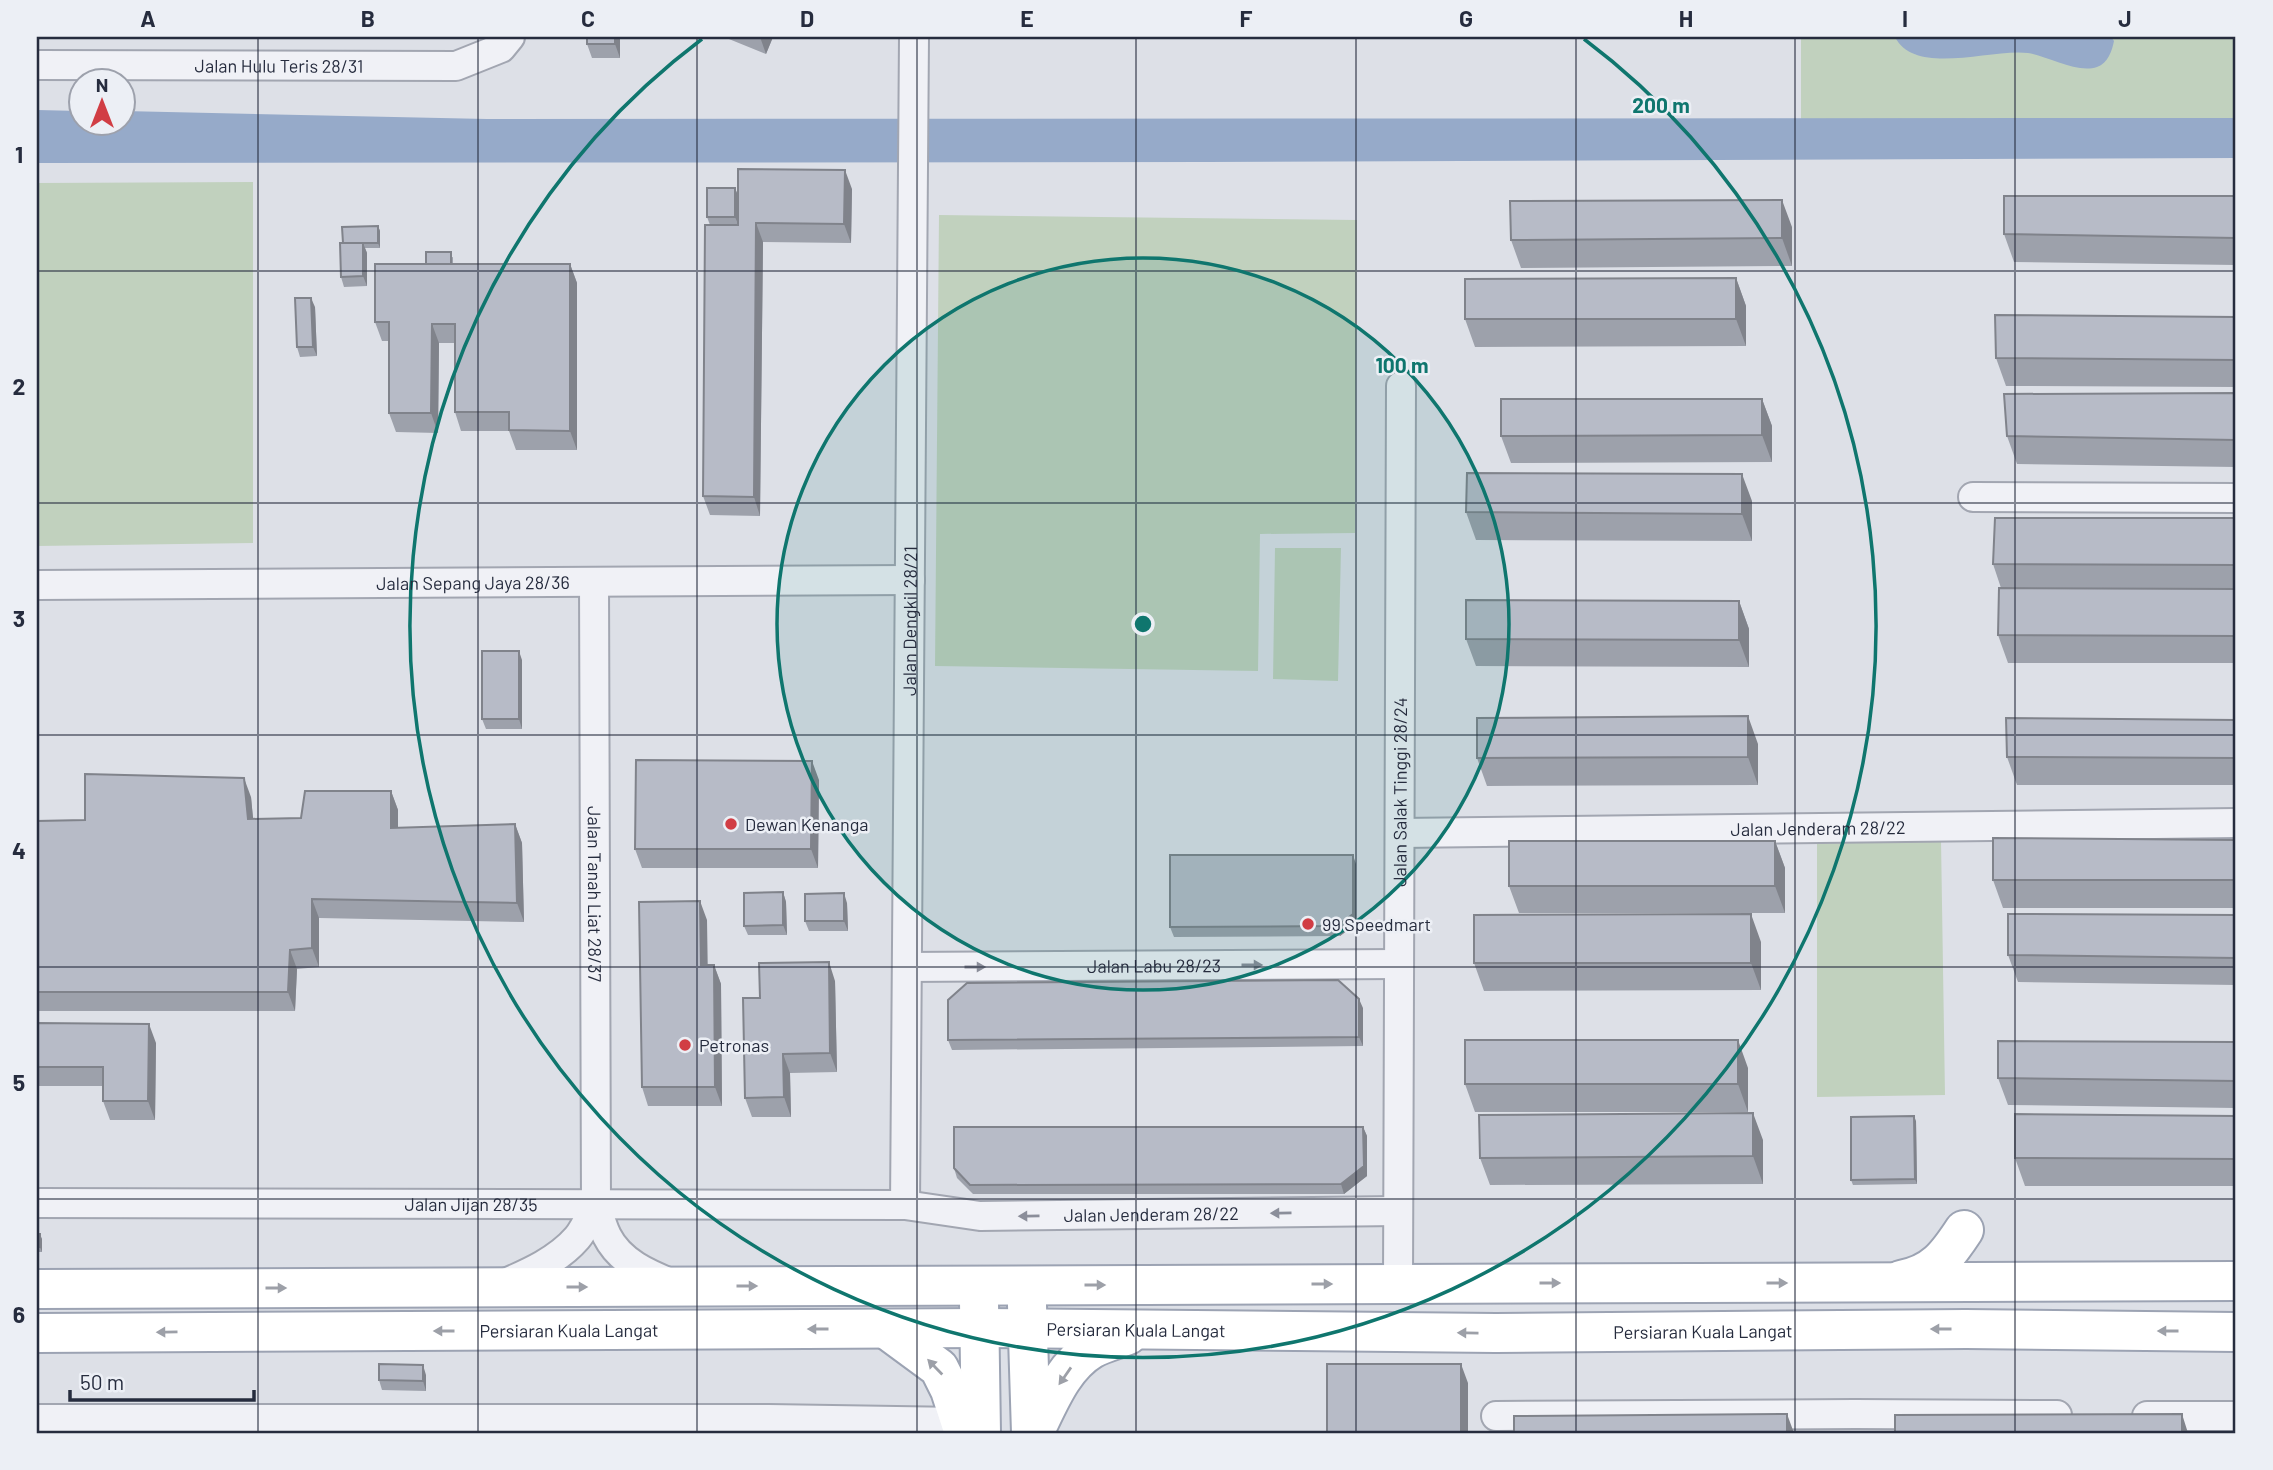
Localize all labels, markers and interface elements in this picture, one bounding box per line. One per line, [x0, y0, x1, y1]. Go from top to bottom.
text: A [140, 4, 156, 32]
text: B [361, 4, 375, 32]
text: C [581, 4, 595, 32]
text: D [800, 4, 814, 32]
text: E [1020, 4, 1034, 32]
text: F [1240, 4, 1253, 32]
text: G [1459, 4, 1473, 32]
text: H [1679, 4, 1693, 32]
text: I [1902, 4, 1908, 32]
text: J [2118, 4, 2132, 32]
street label: Jalan Hulu Teris 28/31 [195, 54, 363, 77]
north arrow [66, 66, 136, 136]
text: N [96, 73, 108, 96]
text: 200 m [1632, 92, 1690, 117]
text: 1 [15, 140, 23, 168]
text: 100 m [1375, 352, 1429, 377]
text: 2 [13, 372, 25, 400]
street label: Jalan Dengkil 28/21 [898, 546, 921, 696]
street label: Jalan Sepang Jaya 28/36 [376, 571, 570, 594]
text: 3 [13, 604, 25, 632]
centre of rings [1131, 612, 1155, 636]
street label: Jalan Salak Tinggi 28/24 [1388, 697, 1411, 887]
street label: Jalan Tanah Liat 28/37 [584, 806, 606, 982]
place label: Dewan Kenanga [745, 813, 869, 835]
marker: Dewan Kenanga [723, 816, 739, 832]
street label: Jalan Jenderam 28/22 [1730, 816, 1906, 840]
text: 4 [12, 836, 26, 864]
place label: 99 Speedmart [1322, 913, 1431, 935]
marker: 99 Speedmart [1300, 916, 1316, 932]
street label: Jalan Labu 28/23 [1087, 954, 1221, 977]
one-way arrow [1241, 959, 1263, 971]
one-way arrow [964, 961, 986, 973]
place label: Petronas [699, 1034, 769, 1056]
marker: Petronas [677, 1037, 693, 1053]
text: 5 [13, 1068, 25, 1096]
street label: Jalan Jijan 28/35 [404, 1193, 538, 1215]
street label: Jalan Jenderam 28/22 [1064, 1202, 1239, 1226]
one-way arrow [1270, 1207, 1292, 1219]
one-way arrow [1018, 1210, 1040, 1222]
one-way arrow [1539, 1277, 1561, 1289]
one-way arrow [1767, 1277, 1789, 1289]
one-way arrow [1312, 1278, 1334, 1290]
one-way arrow [1084, 1279, 1106, 1291]
one-way arrow [737, 1280, 759, 1292]
one-way arrow [567, 1281, 589, 1293]
one-way arrow [266, 1282, 288, 1294]
text: 6 [13, 1300, 25, 1328]
street label: Persiaran Kuala Langat [1046, 1318, 1226, 1341]
street label: Persiaran Kuala Langat [479, 1319, 659, 1342]
street label: Persiaran Kuala Langat [1613, 1319, 1793, 1343]
one-way arrow [807, 1324, 829, 1335]
one-way arrow [1929, 1324, 1951, 1335]
one-way arrow [432, 1325, 454, 1337]
one-way arrow [2157, 1325, 2179, 1337]
one-way arrow [156, 1326, 178, 1338]
one-way arrow [1457, 1327, 1479, 1339]
scale bar [70, 1358, 254, 1402]
one-way arrow [927, 1358, 944, 1375]
one-way arrow [1058, 1367, 1072, 1385]
text: 50 m [80, 1369, 124, 1394]

